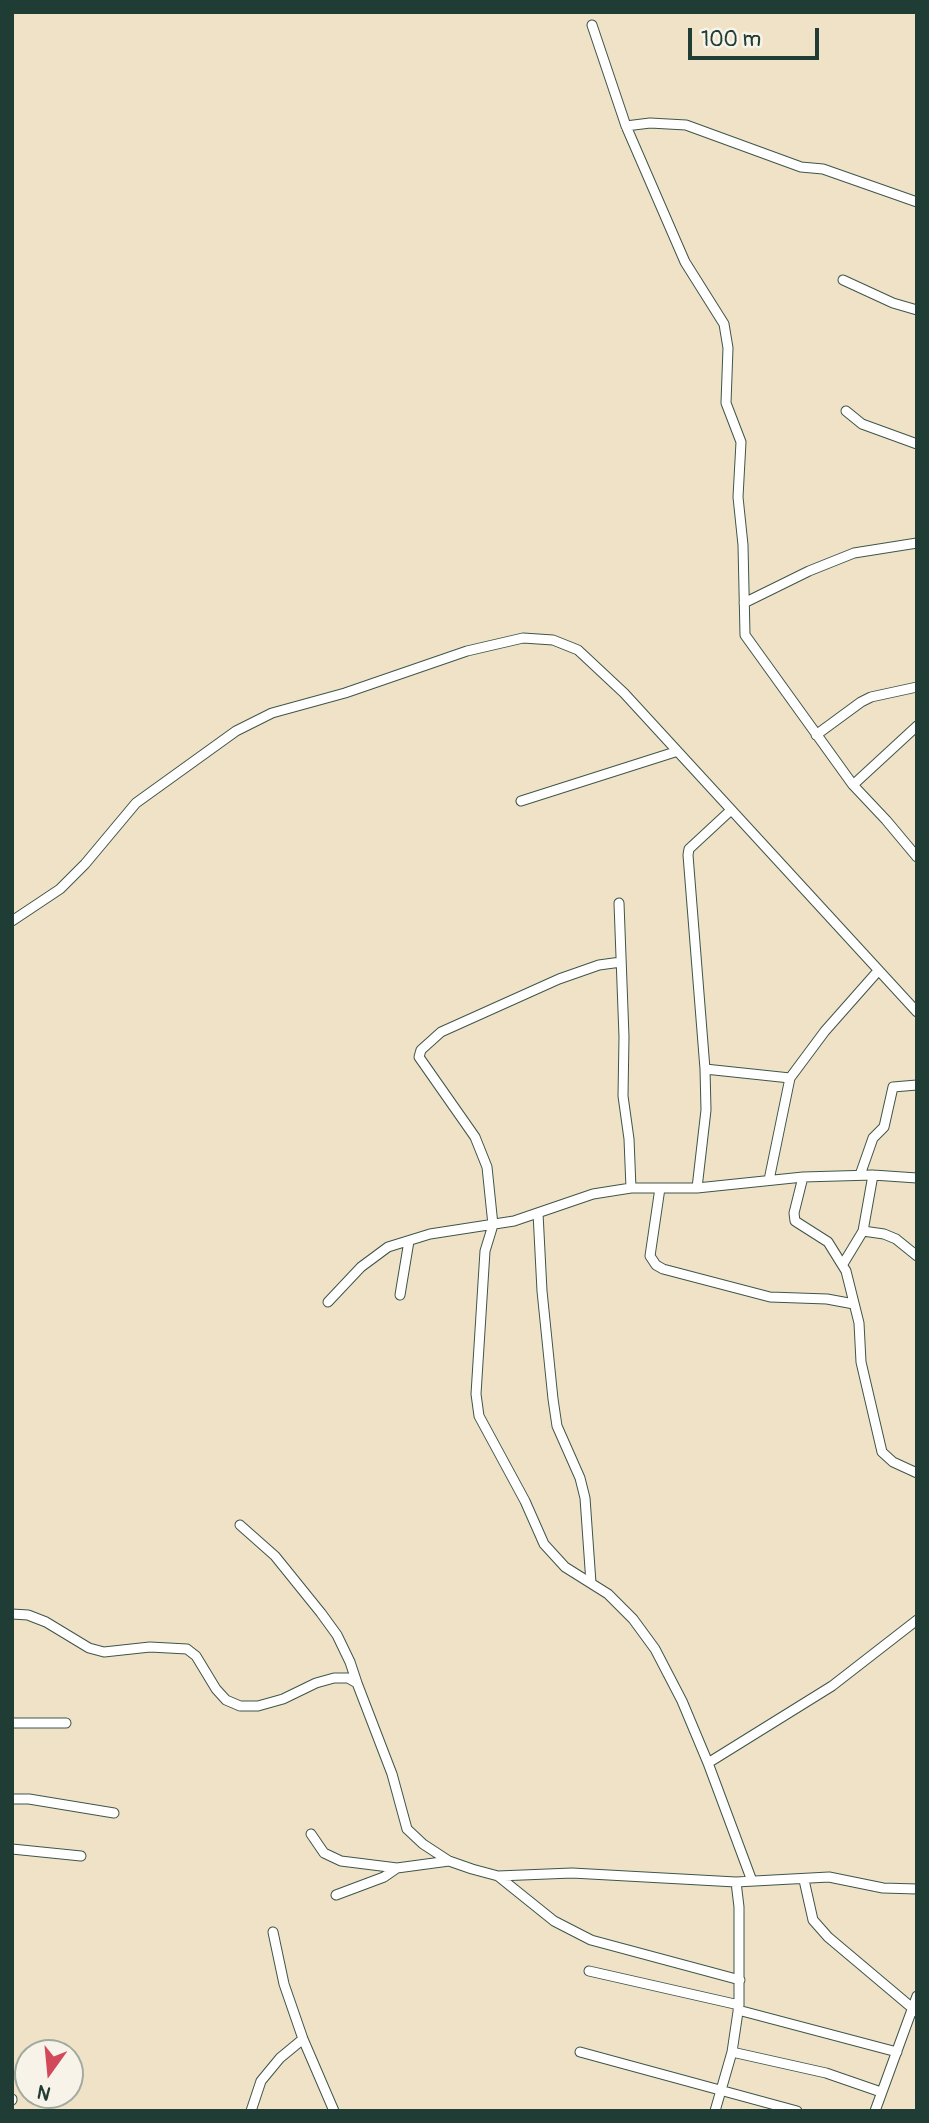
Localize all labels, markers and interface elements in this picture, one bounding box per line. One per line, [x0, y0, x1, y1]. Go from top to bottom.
scale bar [691, 14, 822, 58]
text: 100 m [701, 26, 761, 53]
north arrow [14, 2039, 84, 2109]
text: N [35, 2079, 53, 2106]

